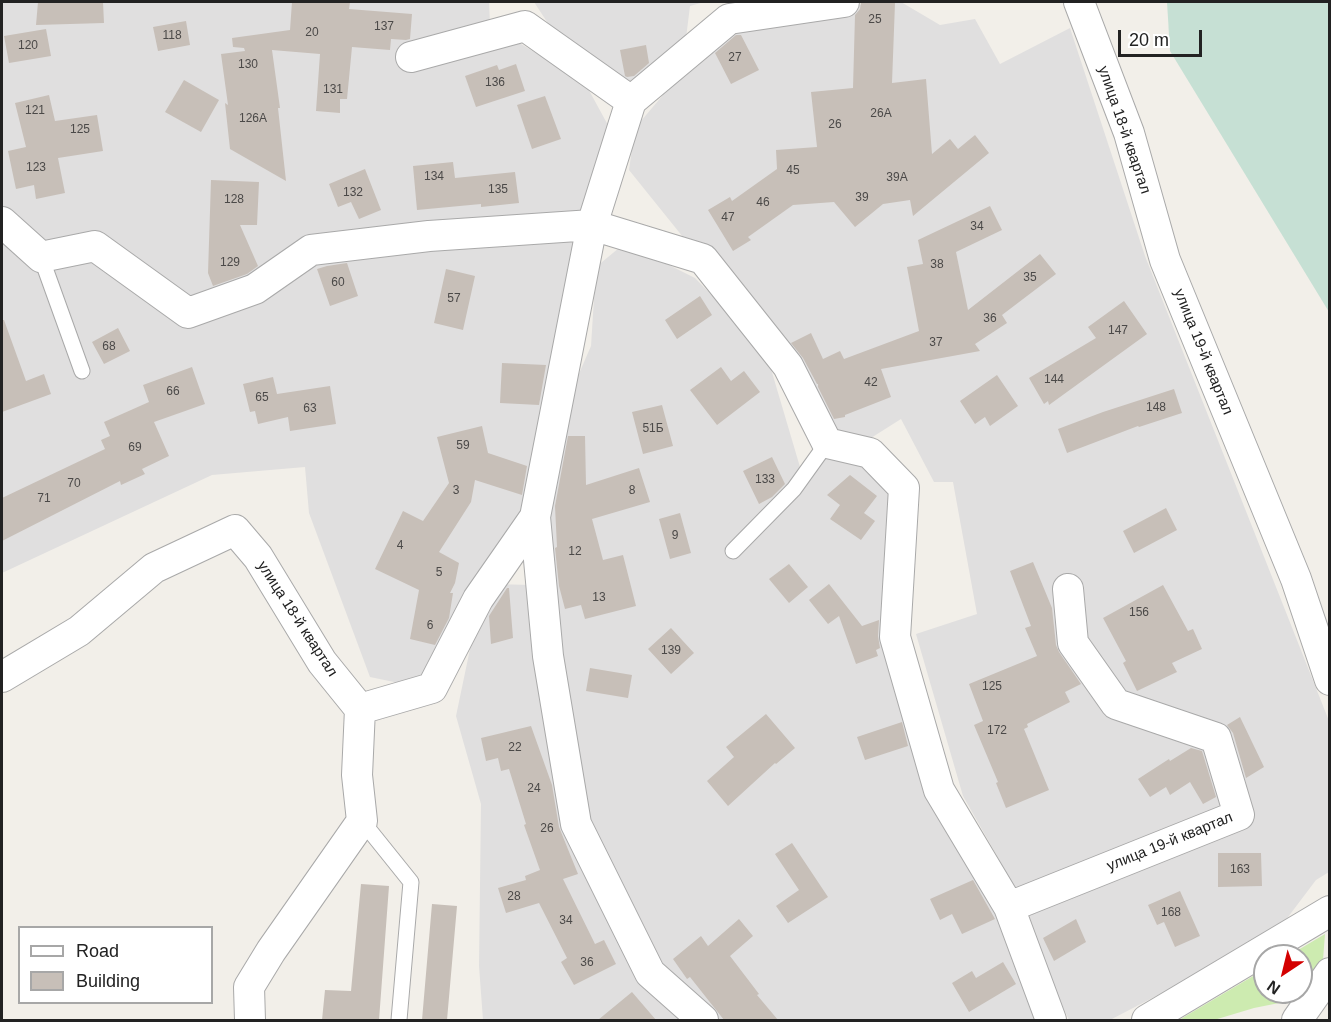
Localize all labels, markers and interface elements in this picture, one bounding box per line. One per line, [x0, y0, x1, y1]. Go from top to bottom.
house number: 25 [868, 13, 882, 27]
scale bar [1121, 18, 1205, 56]
house number: 137 [374, 20, 394, 34]
house number: 20 [305, 26, 319, 40]
house number: 118 [162, 29, 182, 43]
text: 20 m [1129, 30, 1169, 50]
house number: 120 [18, 39, 38, 53]
house number: 27 [728, 51, 742, 65]
house number: 130 [238, 58, 258, 72]
street label: улица 18-й квартал [1094, 64, 1154, 196]
house number: 136 [485, 76, 505, 90]
house number: 131 [323, 83, 343, 97]
house number: 121 [25, 104, 45, 118]
house number: 26А [870, 107, 892, 121]
house number: 126А [239, 112, 267, 126]
house number: 26 [828, 118, 842, 132]
house number: 125 [70, 123, 90, 137]
house number: 123 [26, 161, 46, 175]
house number: 45 [786, 164, 800, 178]
house number: 134 [424, 170, 444, 184]
house number: 39А [886, 171, 908, 185]
house number: 135 [488, 183, 508, 197]
house number: 132 [343, 186, 363, 200]
house number: 39 [855, 191, 869, 205]
house number: 128 [224, 193, 244, 207]
house number: 46 [756, 196, 770, 210]
house number: 47 [721, 211, 735, 225]
house number: 34 [970, 220, 984, 234]
house number: 129 [220, 256, 240, 270]
house number: 38 [930, 258, 944, 272]
house number: 35 [1023, 271, 1037, 285]
house number: 60 [331, 276, 345, 290]
street label: улица 19-й квартал [1170, 286, 1236, 418]
house number: 57 [447, 292, 461, 306]
house number: 36 [983, 312, 997, 326]
house number: 147 [1108, 324, 1128, 338]
house number: 37 [929, 336, 943, 350]
house number: 68 [102, 340, 116, 354]
house number: 144 [1044, 373, 1064, 387]
house number: 42 [864, 376, 878, 390]
house number: 66 [166, 385, 180, 399]
house number: 65 [255, 391, 269, 405]
house number: 148 [1146, 401, 1166, 415]
house number: 63 [303, 402, 317, 416]
house number: 51Б [642, 422, 664, 436]
house number: 59 [456, 439, 470, 453]
house number: 69 [128, 441, 142, 455]
house number: 133 [755, 473, 775, 487]
house number: 70 [67, 477, 81, 491]
house number: 3 [453, 484, 459, 498]
house number: 8 [629, 484, 635, 498]
house number: 71 [37, 492, 51, 506]
house number: 9 [672, 529, 678, 543]
house number: 4 [397, 539, 403, 553]
house number: 12 [568, 545, 582, 559]
street label: улица 18-й квартал [253, 558, 341, 680]
house number: 5 [436, 566, 442, 580]
house number: 13 [592, 591, 606, 605]
house number: 156 [1129, 606, 1149, 620]
house number: 6 [427, 619, 433, 633]
house number: 139 [661, 644, 681, 658]
house number: 125 [982, 680, 1002, 694]
house number: 172 [987, 724, 1007, 738]
house number: 22 [508, 741, 522, 755]
house number: 24 [527, 782, 541, 796]
street label: улица 19-й квартал [1104, 809, 1236, 875]
house number: 26 [540, 822, 554, 836]
house number: 163 [1230, 863, 1250, 877]
house number: 28 [507, 890, 521, 904]
house number: 168 [1161, 906, 1181, 920]
house number: 34 [559, 914, 573, 928]
legend [18, 926, 213, 1004]
text: Road [76, 941, 119, 961]
north arrow [1253, 944, 1313, 1004]
house number: 36 [580, 956, 594, 970]
text: Building [76, 971, 140, 991]
text: N [1264, 977, 1283, 998]

